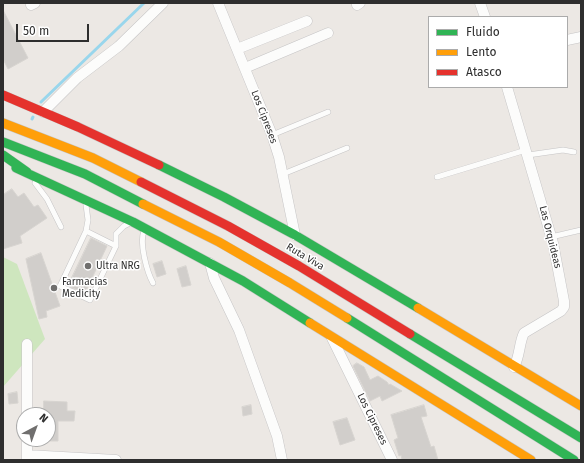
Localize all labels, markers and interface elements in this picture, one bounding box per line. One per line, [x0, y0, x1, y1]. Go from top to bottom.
scale bar [18, 16, 91, 42]
legend [428, 16, 568, 88]
text: 50 m [23, 24, 49, 38]
text: Fluido [466, 25, 500, 39]
text: Lento [466, 45, 496, 59]
text: Atasco [466, 65, 502, 79]
street label: Los Cipreses [248, 89, 280, 145]
street label: Las Orquideas [536, 205, 564, 269]
street label: Ruta Viva [284, 241, 326, 273]
place label: Ultra NRG [96, 260, 140, 272]
marker: Ultra NRG [83, 261, 93, 271]
place label: Farmacias Medicity [62, 276, 107, 300]
marker: Farmacias Medicity [49, 283, 59, 293]
street label: Los Cipreses [354, 391, 390, 447]
north arrow [16, 407, 56, 447]
text: N [37, 411, 51, 426]

